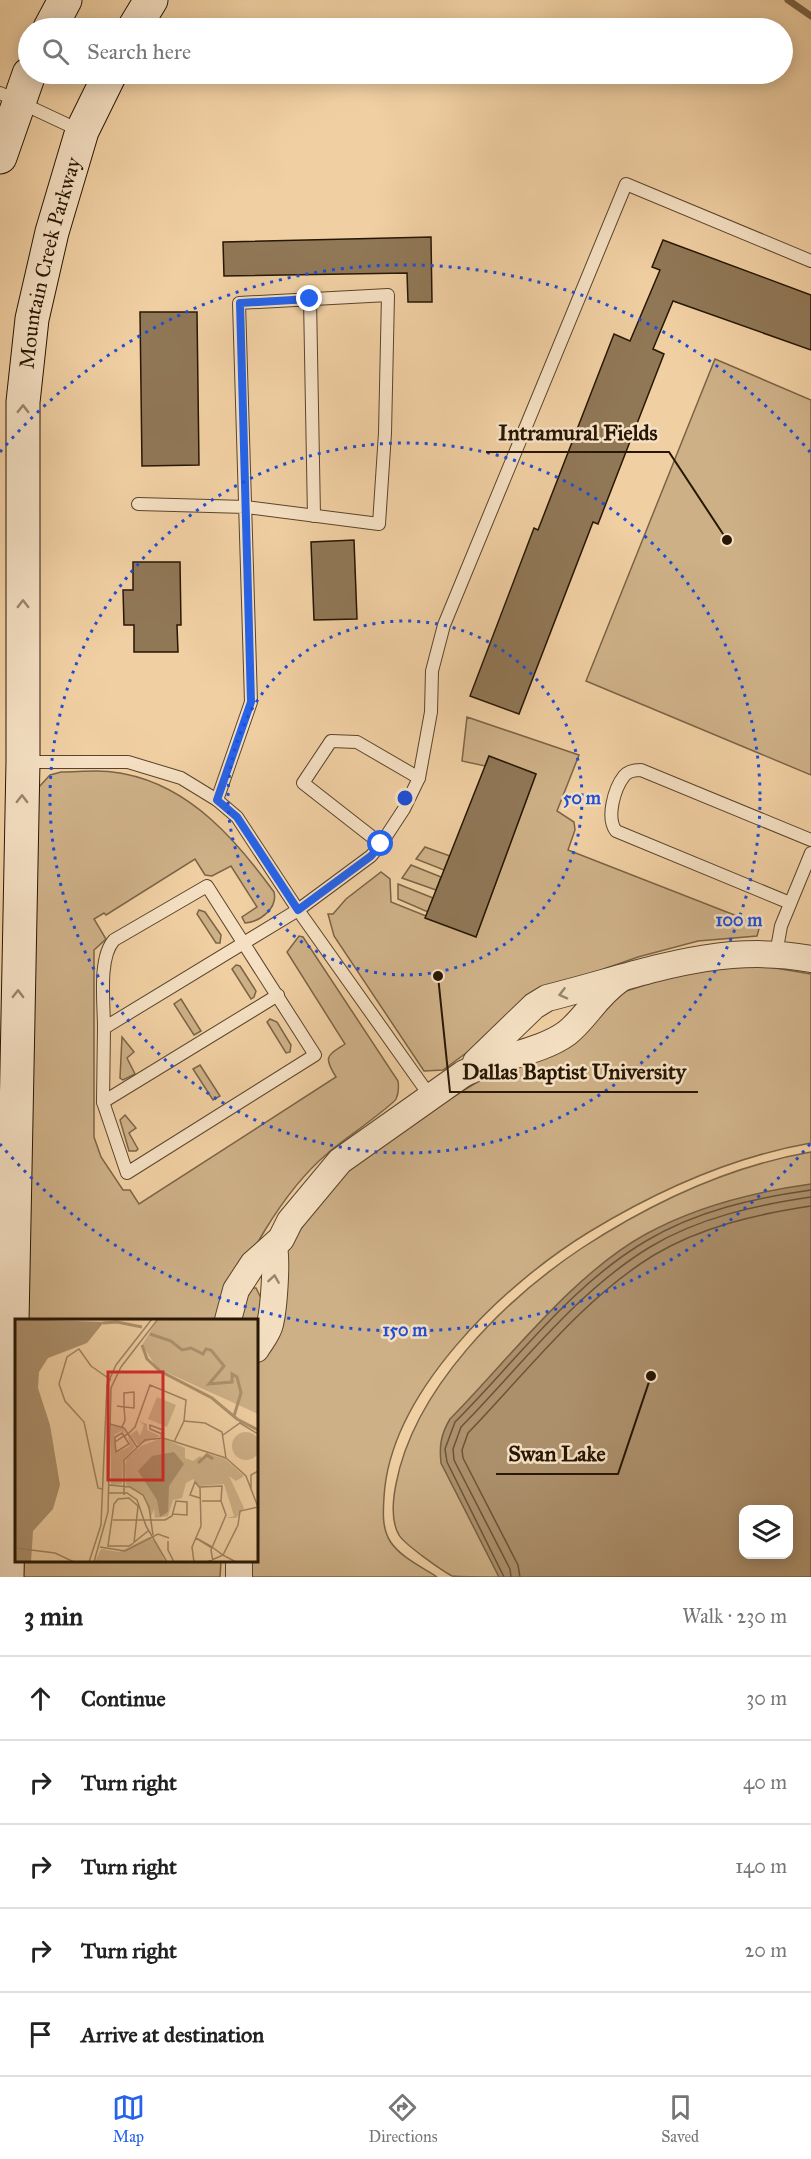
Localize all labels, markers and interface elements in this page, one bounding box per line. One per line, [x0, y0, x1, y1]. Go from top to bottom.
search box [18, 18, 793, 84]
icon: search [39, 35, 72, 68]
text: Search here [87, 38, 191, 65]
street label: Mountain Creek Parkway [14, 153, 87, 370]
route end [296, 285, 322, 311]
one-way arrow [17, 404, 29, 413]
callout: Intramural Fields [486, 412, 669, 452]
text: Intramural Fields [498, 419, 658, 446]
one-way arrow [17, 599, 29, 608]
text: 50 m [563, 787, 602, 809]
centre of rings [395, 788, 415, 808]
one-way arrow [16, 794, 29, 803]
route start [367, 830, 393, 856]
text: 100 m [716, 909, 763, 931]
one-way arrow [558, 987, 568, 1000]
one-way arrow [12, 989, 25, 998]
callout: Dallas Baptist University [450, 1052, 698, 1092]
text: Dallas Baptist University [462, 1058, 688, 1085]
one-way arrow [268, 1274, 280, 1283]
inset map [15, 1319, 258, 1562]
text: 150 m [383, 1319, 428, 1341]
callout: Swan Lake [496, 1434, 618, 1474]
text: Swan Lake [508, 1440, 606, 1467]
map controls [739, 1505, 793, 1559]
button: layers [739, 1505, 793, 1559]
text: 3 min [24, 1600, 83, 1632]
text: Walk · 230 m [682, 1604, 787, 1628]
icon: ahead [24, 1682, 57, 1715]
text: Continue [81, 1685, 166, 1712]
text: 30 m [746, 1686, 787, 1710]
icon: right [24, 1766, 57, 1799]
text: Turn right [81, 1769, 177, 1796]
text: 40 m [743, 1770, 787, 1794]
icon: right [24, 1850, 57, 1883]
text: Turn right [81, 1853, 177, 1880]
text: 140 m [735, 1854, 787, 1878]
icon: right [24, 1934, 57, 1967]
text: Turn right [81, 1937, 177, 1964]
text: 20 m [744, 1938, 787, 1962]
icon: arrive [24, 2018, 57, 2051]
text: Arrive at destination [81, 2021, 264, 2048]
tab: Map [112, 2091, 145, 2146]
tab: Directions [369, 2091, 437, 2146]
tab: Saved [661, 2091, 699, 2146]

